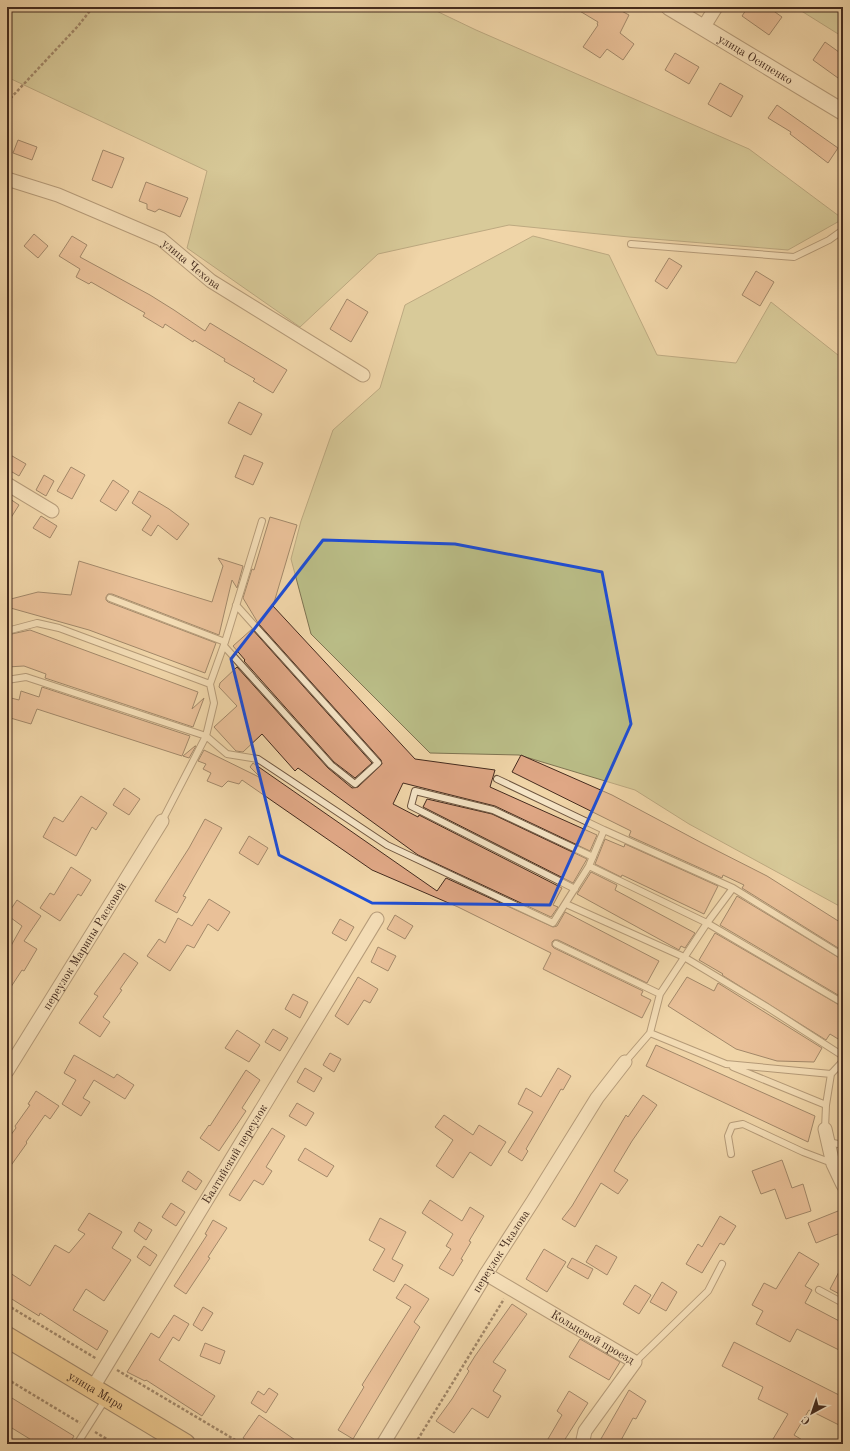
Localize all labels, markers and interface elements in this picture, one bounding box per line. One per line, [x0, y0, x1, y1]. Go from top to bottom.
street label: улица Осипенко [716, 33, 794, 87]
street label: улица Чехова [159, 237, 222, 292]
street label: переулок Марины Расковой [41, 881, 129, 1012]
street label: Балтийский переулок [201, 1102, 270, 1206]
street label: переулок Чкалова [471, 1208, 533, 1295]
street label: Кольцевой проезд [548, 1309, 636, 1367]
street label: улица Мира [66, 1370, 126, 1413]
north arrow [792, 1393, 832, 1433]
text: С [800, 1413, 813, 1426]

